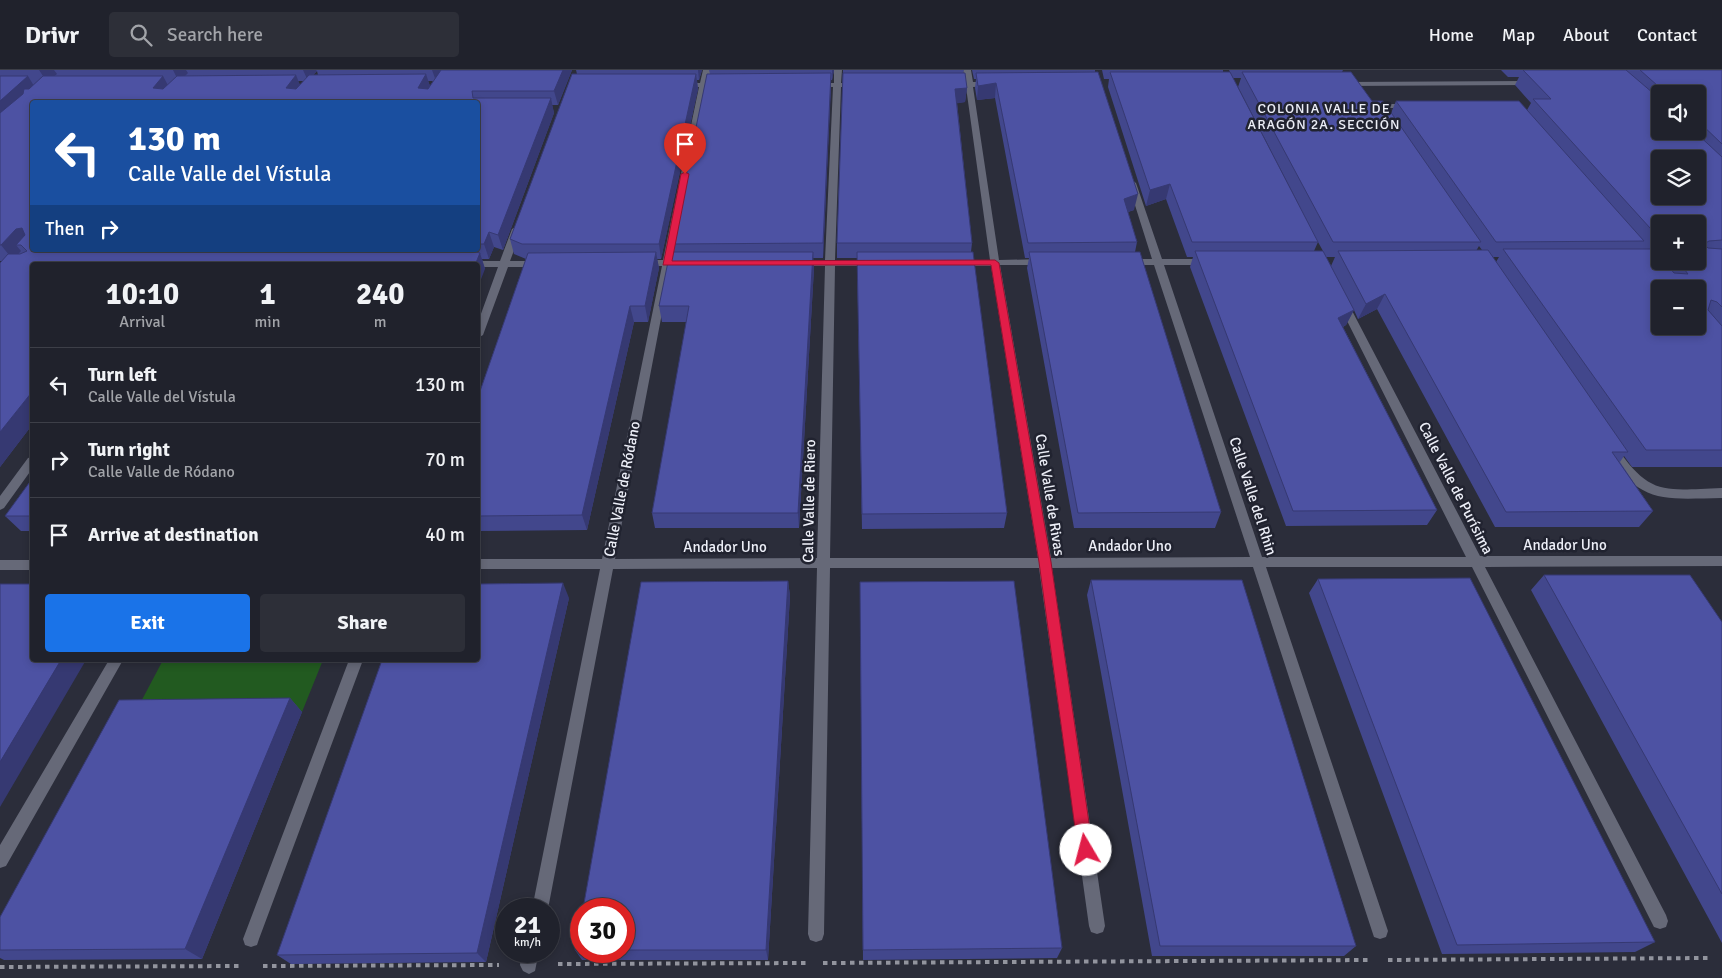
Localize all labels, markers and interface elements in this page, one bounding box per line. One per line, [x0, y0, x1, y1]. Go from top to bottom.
search box [109, 12, 459, 57]
text: Drivr [25, 20, 79, 50]
icon: search [127, 21, 155, 49]
text: Search here [167, 23, 263, 47]
text: Home [1429, 24, 1474, 46]
text: Map [1502, 24, 1535, 46]
text: About [1563, 24, 1609, 46]
text: Contact [1637, 24, 1697, 46]
map controls [1651, 85, 1706, 335]
button: sound [1651, 85, 1706, 140]
district label: COLONIA VALLE DE ARAGÓN 2A. SECCIÓN [1248, 100, 1400, 133]
text: 130 m [128, 117, 221, 160]
icon: left [45, 120, 110, 185]
pin [664, 123, 706, 174]
icon: arrive [671, 130, 699, 158]
button: layers [1651, 150, 1706, 205]
text: Calle Valle del Vístula [128, 160, 331, 187]
icon: right [95, 215, 123, 243]
button: + [1651, 215, 1706, 270]
text: Then [45, 217, 85, 241]
text: 10:10 [105, 276, 179, 313]
text: 1 [259, 276, 276, 313]
text: 240 [356, 276, 404, 313]
button: − [1651, 280, 1706, 335]
text: Arrival [119, 312, 165, 332]
text: min [255, 312, 280, 332]
text: m [374, 312, 387, 332]
text: Turn left [88, 363, 157, 387]
icon: left [45, 371, 73, 399]
text: 130 m [415, 373, 465, 397]
text: Calle Valle del Vístula [88, 387, 236, 407]
street label: Calle Valle de Purísima [1415, 419, 1497, 557]
street label: Calle Valle de Ródano [600, 420, 644, 558]
street label: Calle Valle de Rivas [1031, 433, 1069, 558]
street label: Calle Valle del Rhin [1225, 435, 1281, 557]
text: Turn right [88, 438, 170, 462]
street label: Calle Valle de Riero [799, 439, 819, 563]
icon: right [45, 446, 73, 474]
text: 70 m [425, 448, 465, 472]
text: Calle Valle de Ródano [88, 462, 235, 482]
icon: arrive [45, 521, 73, 549]
text: Arrive at destination [88, 523, 259, 547]
text: 40 m [425, 523, 465, 547]
street label: Andador Uno [1523, 536, 1607, 554]
street label: Andador Uno [1088, 537, 1172, 555]
street label: Andador Uno [683, 538, 767, 556]
button: Exit [45, 594, 250, 652]
button: Share [260, 594, 465, 652]
position arrow [1059, 823, 1111, 875]
speed limit sign: 30 [570, 898, 635, 963]
text: 21 [514, 909, 541, 940]
text: km/h [514, 935, 541, 950]

